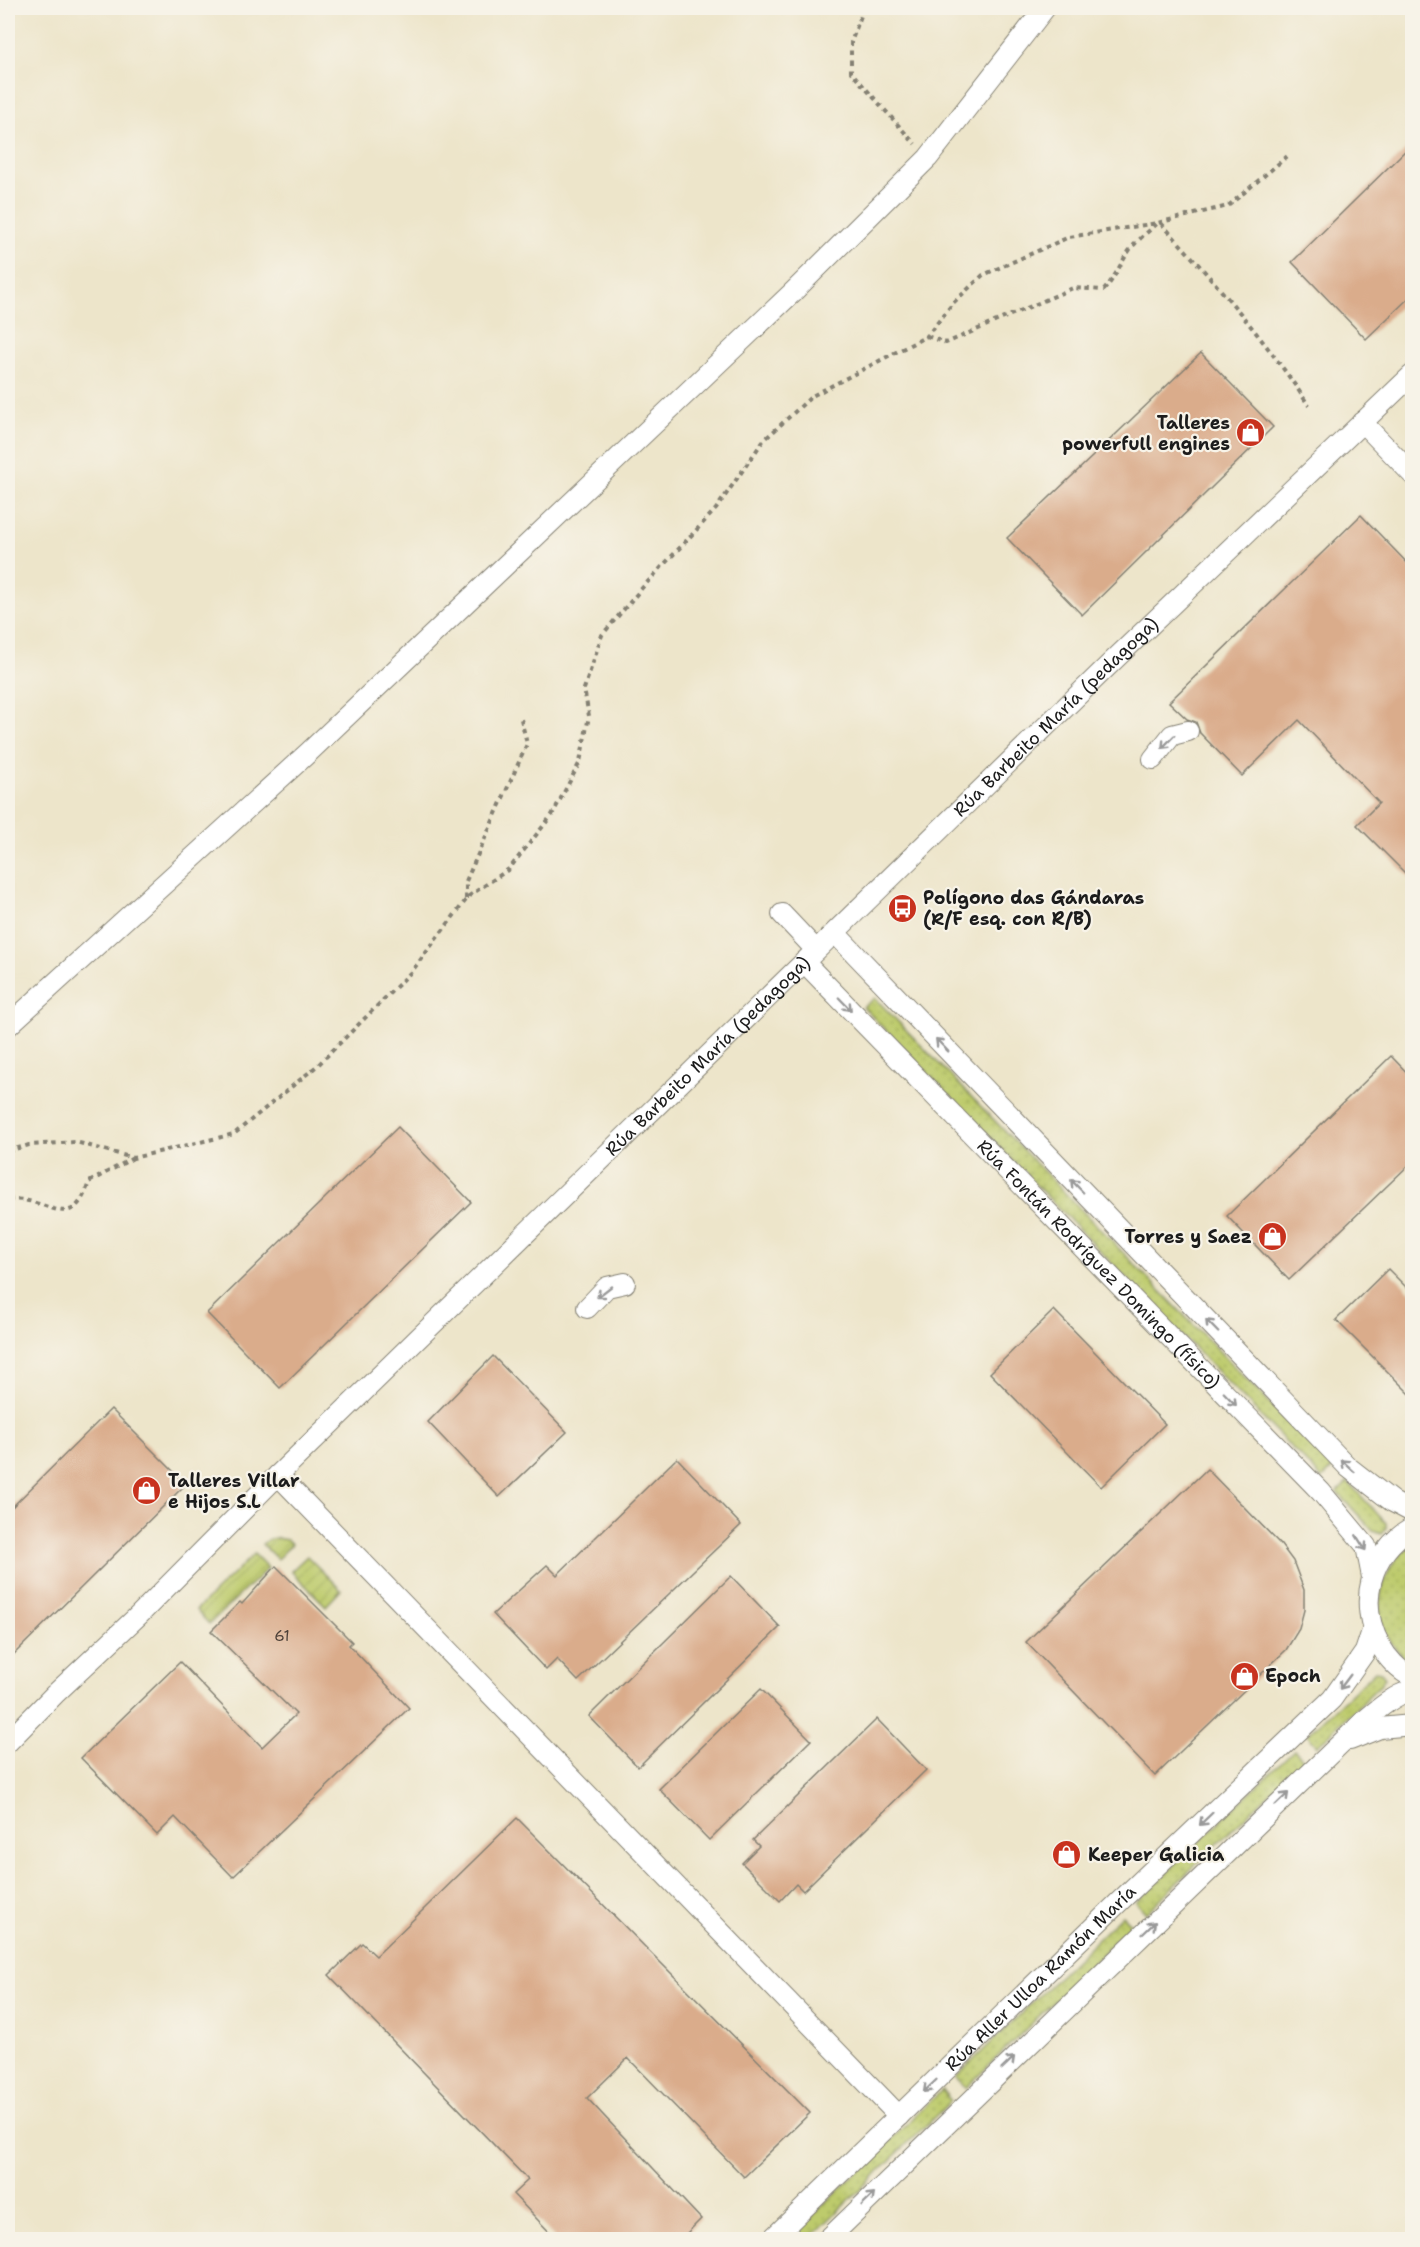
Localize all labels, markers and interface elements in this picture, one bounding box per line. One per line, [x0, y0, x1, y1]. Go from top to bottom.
place label: Talleres powerfull engines [1062, 411, 1230, 456]
shop icon: Talleres powerfull engines [1235, 417, 1267, 449]
street label: Rúa Barbeito María (pedagoga) [948, 612, 1164, 822]
one-way arrow [1161, 734, 1175, 749]
place label: Polígono das Gándaras (R/F esq. con R/B) [923, 886, 1144, 931]
bus stop icon: Polígono das Gándaras (R/F esq. con R/B) [886, 892, 918, 924]
street label: Rúa Barbeito María (pedagoga) [600, 951, 815, 1161]
one-way arrow [838, 996, 852, 1011]
one-way arrow [935, 1038, 949, 1053]
street label: Rúa Fontán Rodríguez Domingo (físico) [972, 1134, 1226, 1394]
one-way arrow [1070, 1178, 1084, 1193]
shop icon: Torres y Saez [1257, 1221, 1289, 1253]
place label: Torres y Saez [1124, 1225, 1252, 1249]
one-way arrow [596, 1285, 612, 1298]
one-way arrow [1205, 1319, 1220, 1334]
one-way arrow [1223, 1392, 1238, 1407]
one-way arrow [1341, 1459, 1356, 1473]
place label: Talleres Villar e Hijos S.L [168, 1469, 300, 1514]
shop icon: Talleres Villar e Hijos S.L [131, 1475, 163, 1507]
one-way arrow [1355, 1534, 1368, 1551]
house number: 61 [274, 1626, 290, 1646]
shop icon: Epoch [1228, 1660, 1260, 1692]
place label: Epoch [1265, 1664, 1321, 1688]
one-way arrow [1338, 1674, 1351, 1690]
one-way arrow [1275, 1791, 1290, 1806]
one-way arrow [1199, 1812, 1214, 1826]
shop icon: Keeper Galicia [1051, 1839, 1083, 1871]
place label: Keeper Galicia [1088, 1843, 1225, 1867]
street label: Rúa Aller Ulloa Ramón María [940, 1880, 1141, 2076]
one-way arrow [1141, 1920, 1156, 1935]
one-way arrow [1001, 2056, 1016, 2070]
one-way arrow [923, 2079, 938, 2093]
one-way arrow [861, 2191, 876, 2206]

